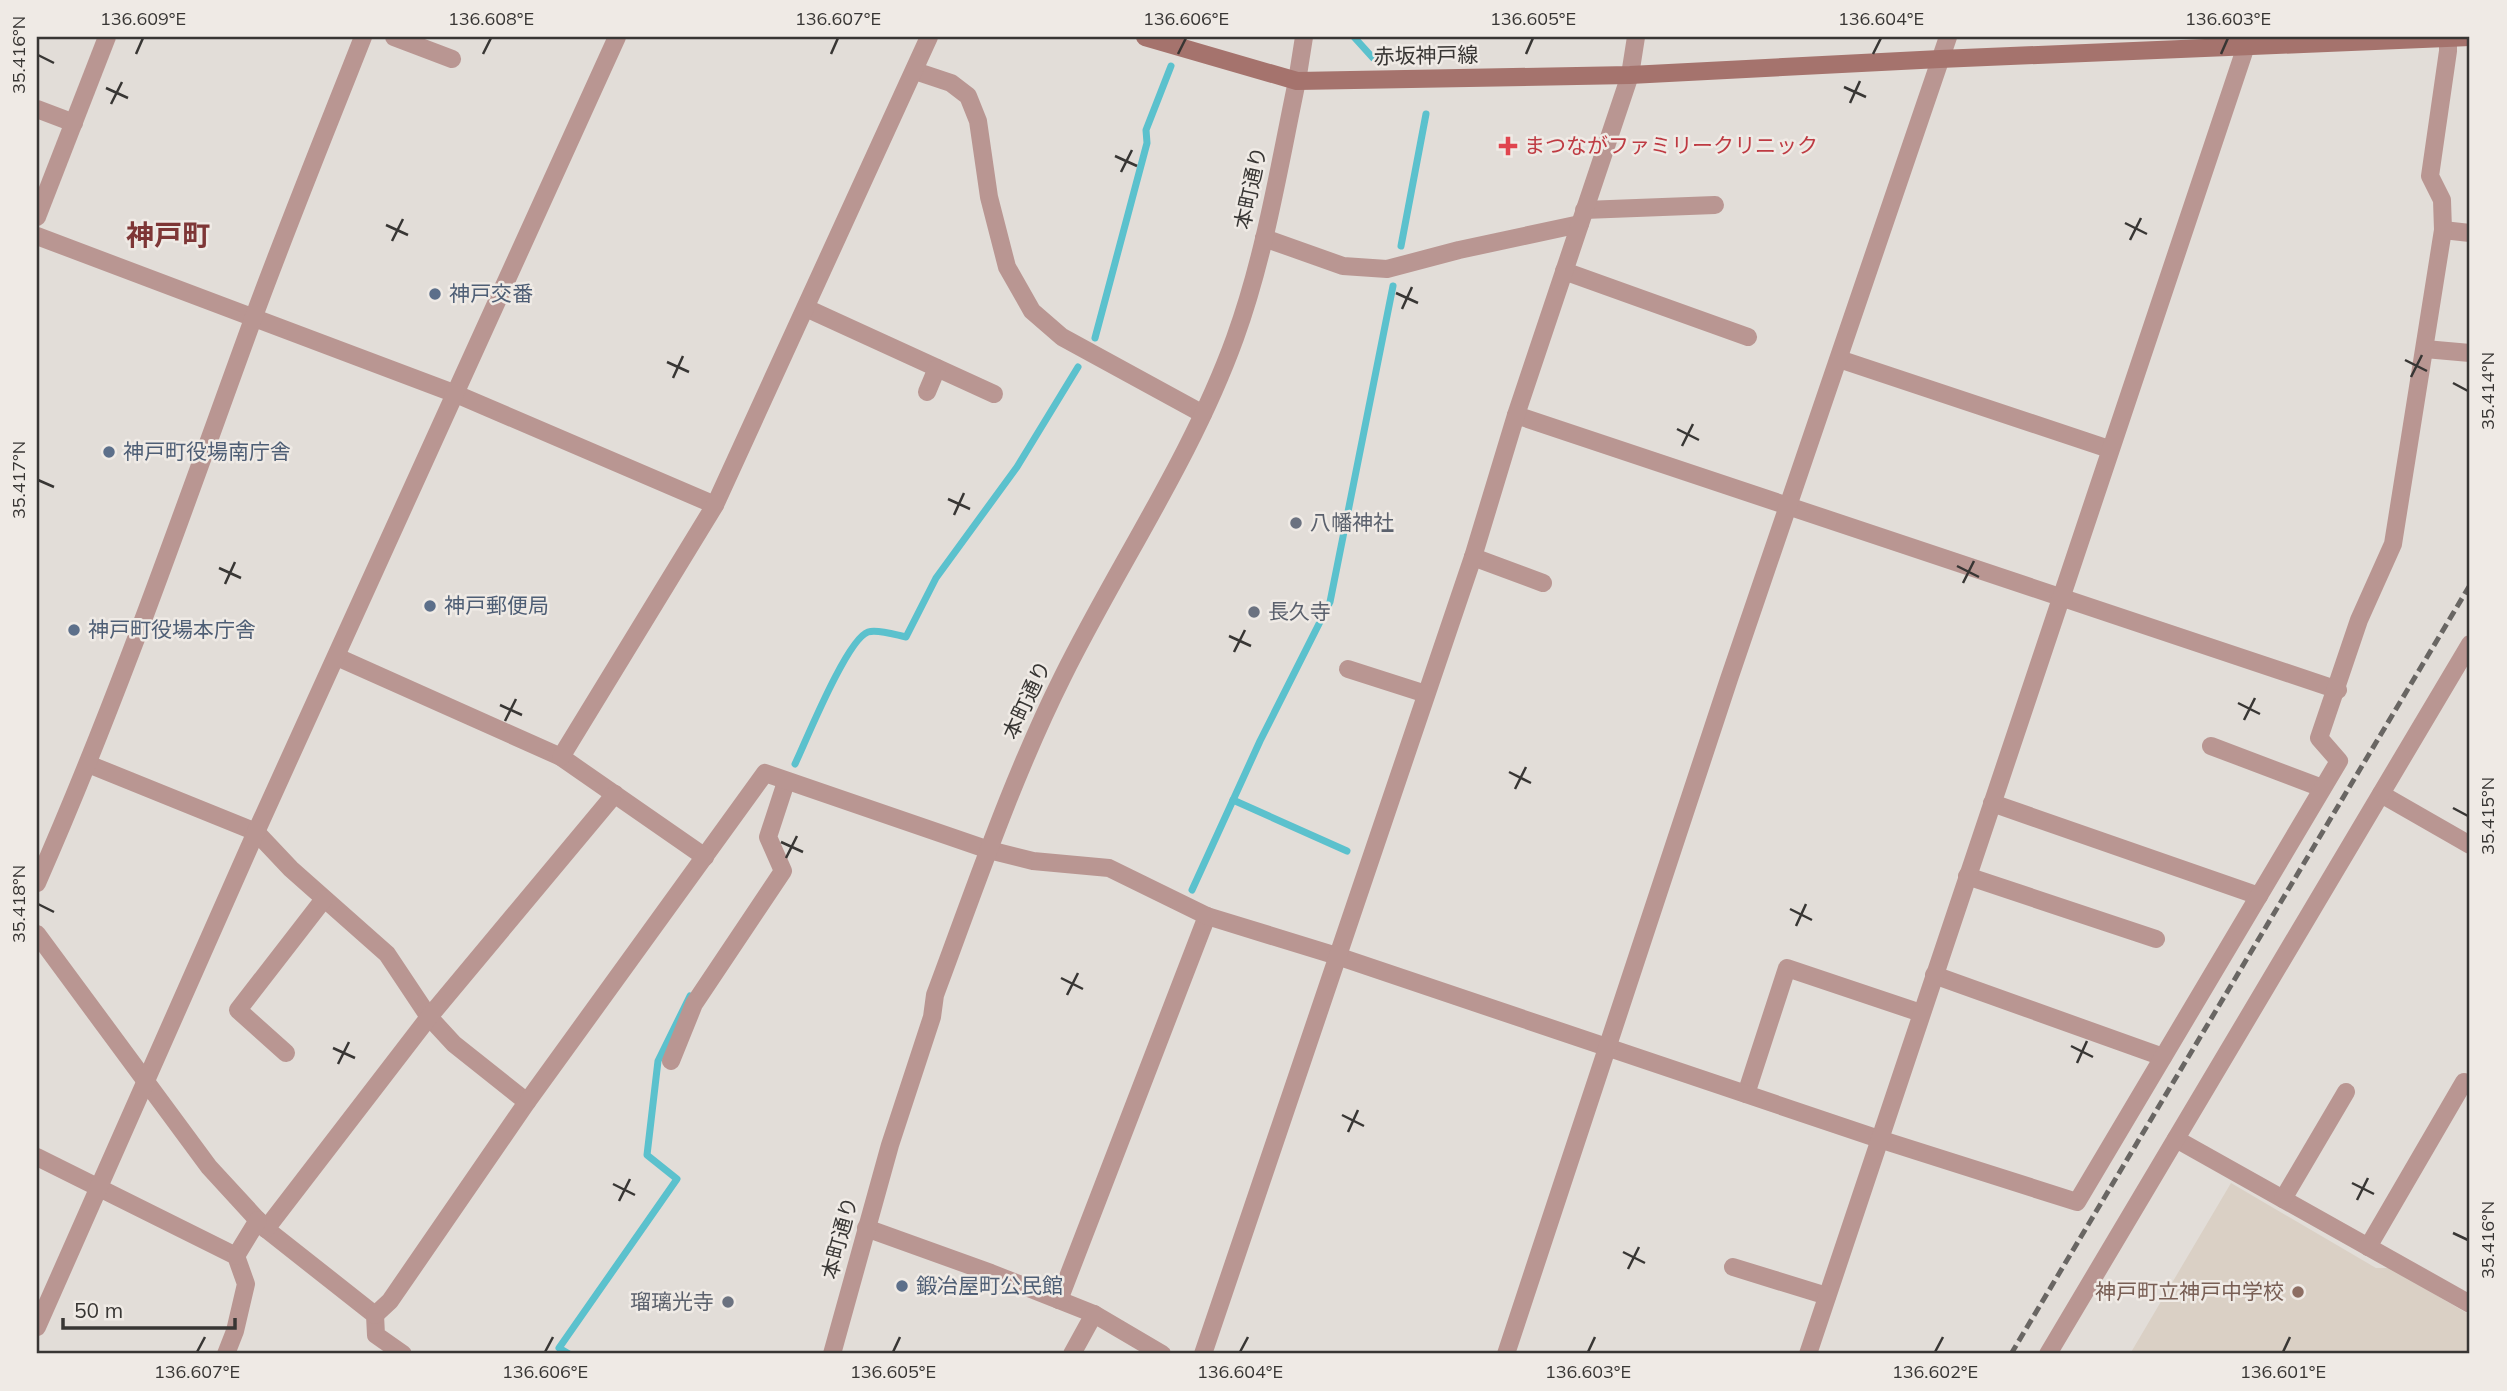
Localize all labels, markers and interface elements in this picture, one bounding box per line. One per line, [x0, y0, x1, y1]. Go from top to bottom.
text: 136.609°E [100, 7, 186, 30]
text: 136.608°E [448, 7, 534, 30]
text: 136.607°E [795, 7, 881, 30]
text: 136.606°E [1143, 7, 1229, 30]
text: 136.605°E [1490, 7, 1576, 30]
text: 136.604°E [1838, 7, 1924, 30]
text: 136.603°E [2185, 7, 2271, 30]
text: 35.416°N [7, 16, 30, 94]
street label: 赤坂神戸線 [1373, 41, 1479, 69]
place label: まつながファミリークリニック [1524, 132, 1818, 158]
marker: まつながファミリークリニック [1498, 136, 1518, 156]
street label: 本町通り [1229, 144, 1271, 232]
district label: 神戸町 [126, 217, 210, 252]
place label: 神戸交番 [449, 280, 533, 306]
marker: 神戸交番 [427, 286, 443, 302]
text: 35.414°N [2476, 352, 2499, 430]
place label: 神戸町役場南庁舎 [123, 438, 291, 464]
text: 35.417°N [7, 441, 30, 519]
marker: 神戸町役場南庁舎 [101, 444, 117, 460]
place label: 八幡神社 [1310, 509, 1394, 535]
marker: 八幡神社 [1288, 515, 1304, 531]
place label: 神戸郵便局 [444, 592, 549, 618]
marker: 神戸郵便局 [422, 598, 438, 614]
place label: 長久寺 [1268, 598, 1331, 624]
marker: 長久寺 [1246, 604, 1262, 620]
place label: 神戸町役場本庁舎 [88, 616, 256, 642]
marker: 神戸町役場本庁舎 [66, 622, 82, 638]
street label: 本町通り [997, 656, 1056, 743]
text: 35.415°N [2476, 777, 2499, 855]
text: 35.418°N [7, 865, 30, 943]
street label: 本町通り [816, 1194, 862, 1282]
text: 35.416°N [2476, 1201, 2499, 1279]
place label: 鍛冶屋町公民館 [916, 1272, 1063, 1298]
marker: 鍛冶屋町公民館 [894, 1278, 910, 1294]
place label: 神戸町立神戸中学校 [2095, 1278, 2284, 1304]
marker: 神戸町立神戸中学校 [2290, 1284, 2306, 1300]
scale bar [63, 1286, 234, 1330]
place label: 瑠璃光寺 [630, 1288, 714, 1314]
marker: 瑠璃光寺 [720, 1294, 736, 1310]
text: 50 m [74, 1297, 123, 1323]
text: 136.607°E [154, 1360, 240, 1383]
text: 136.606°E [502, 1360, 588, 1383]
text: 136.605°E [850, 1360, 936, 1383]
text: 136.604°E [1197, 1360, 1283, 1383]
text: 136.603°E [1545, 1360, 1631, 1383]
text: 136.602°E [1892, 1360, 1978, 1383]
text: 136.601°E [2240, 1360, 2326, 1383]

